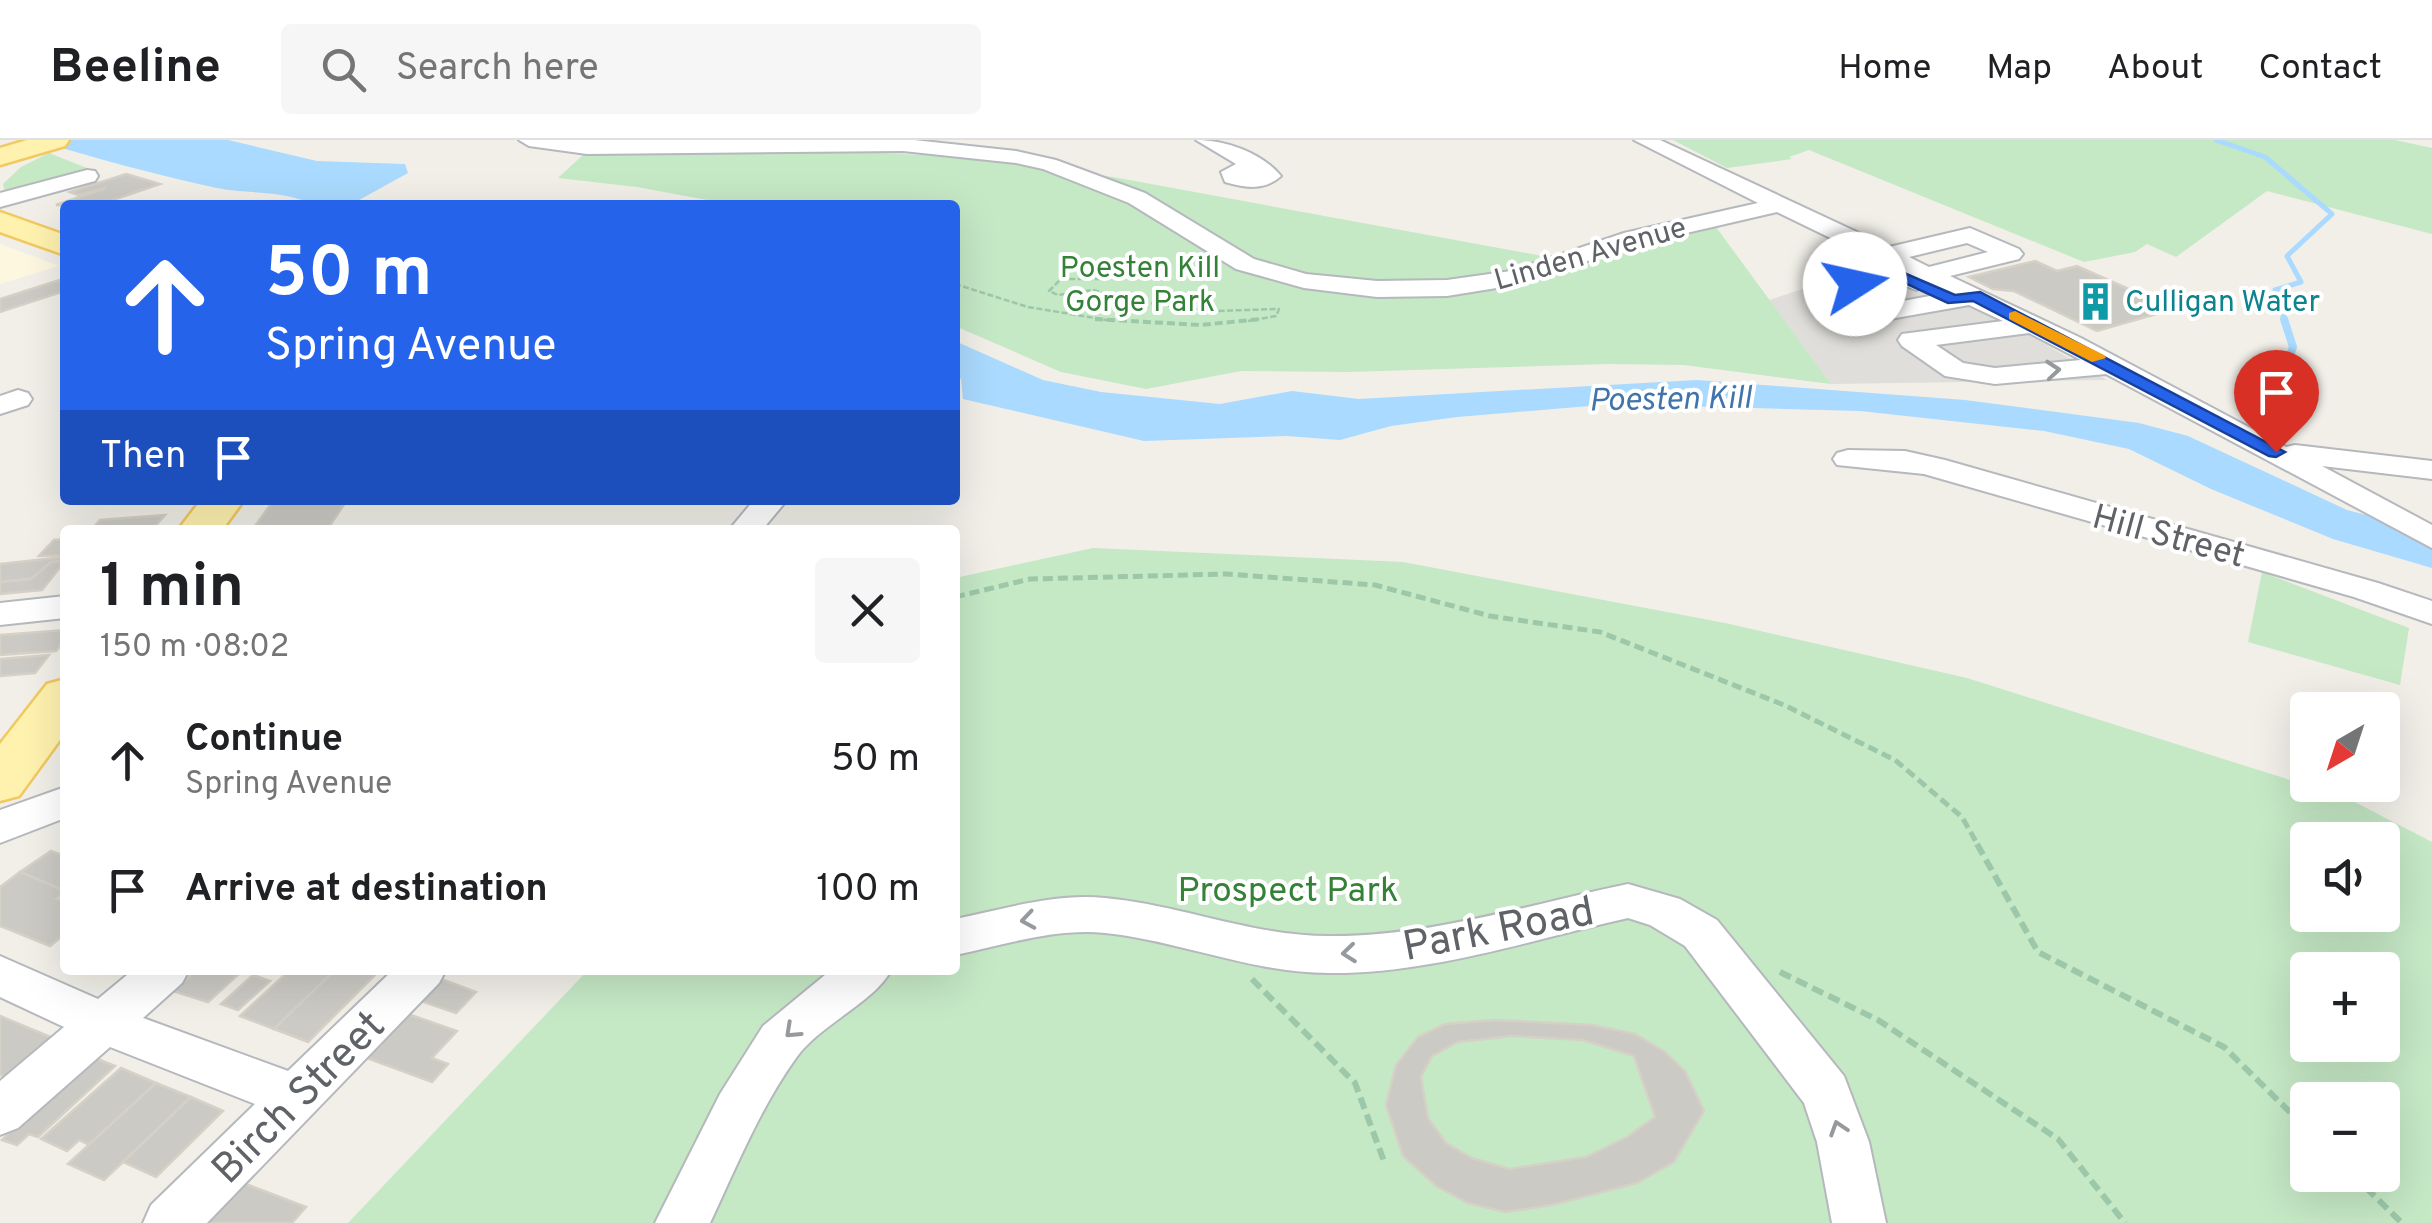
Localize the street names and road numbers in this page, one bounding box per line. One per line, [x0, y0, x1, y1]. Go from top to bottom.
street label: Linden Avenue [1490, 210, 1691, 300]
street label: Hill Street [2087, 496, 2249, 579]
street label: Park Road [1399, 887, 1599, 976]
street label: Birch Street [202, 1001, 398, 1197]

